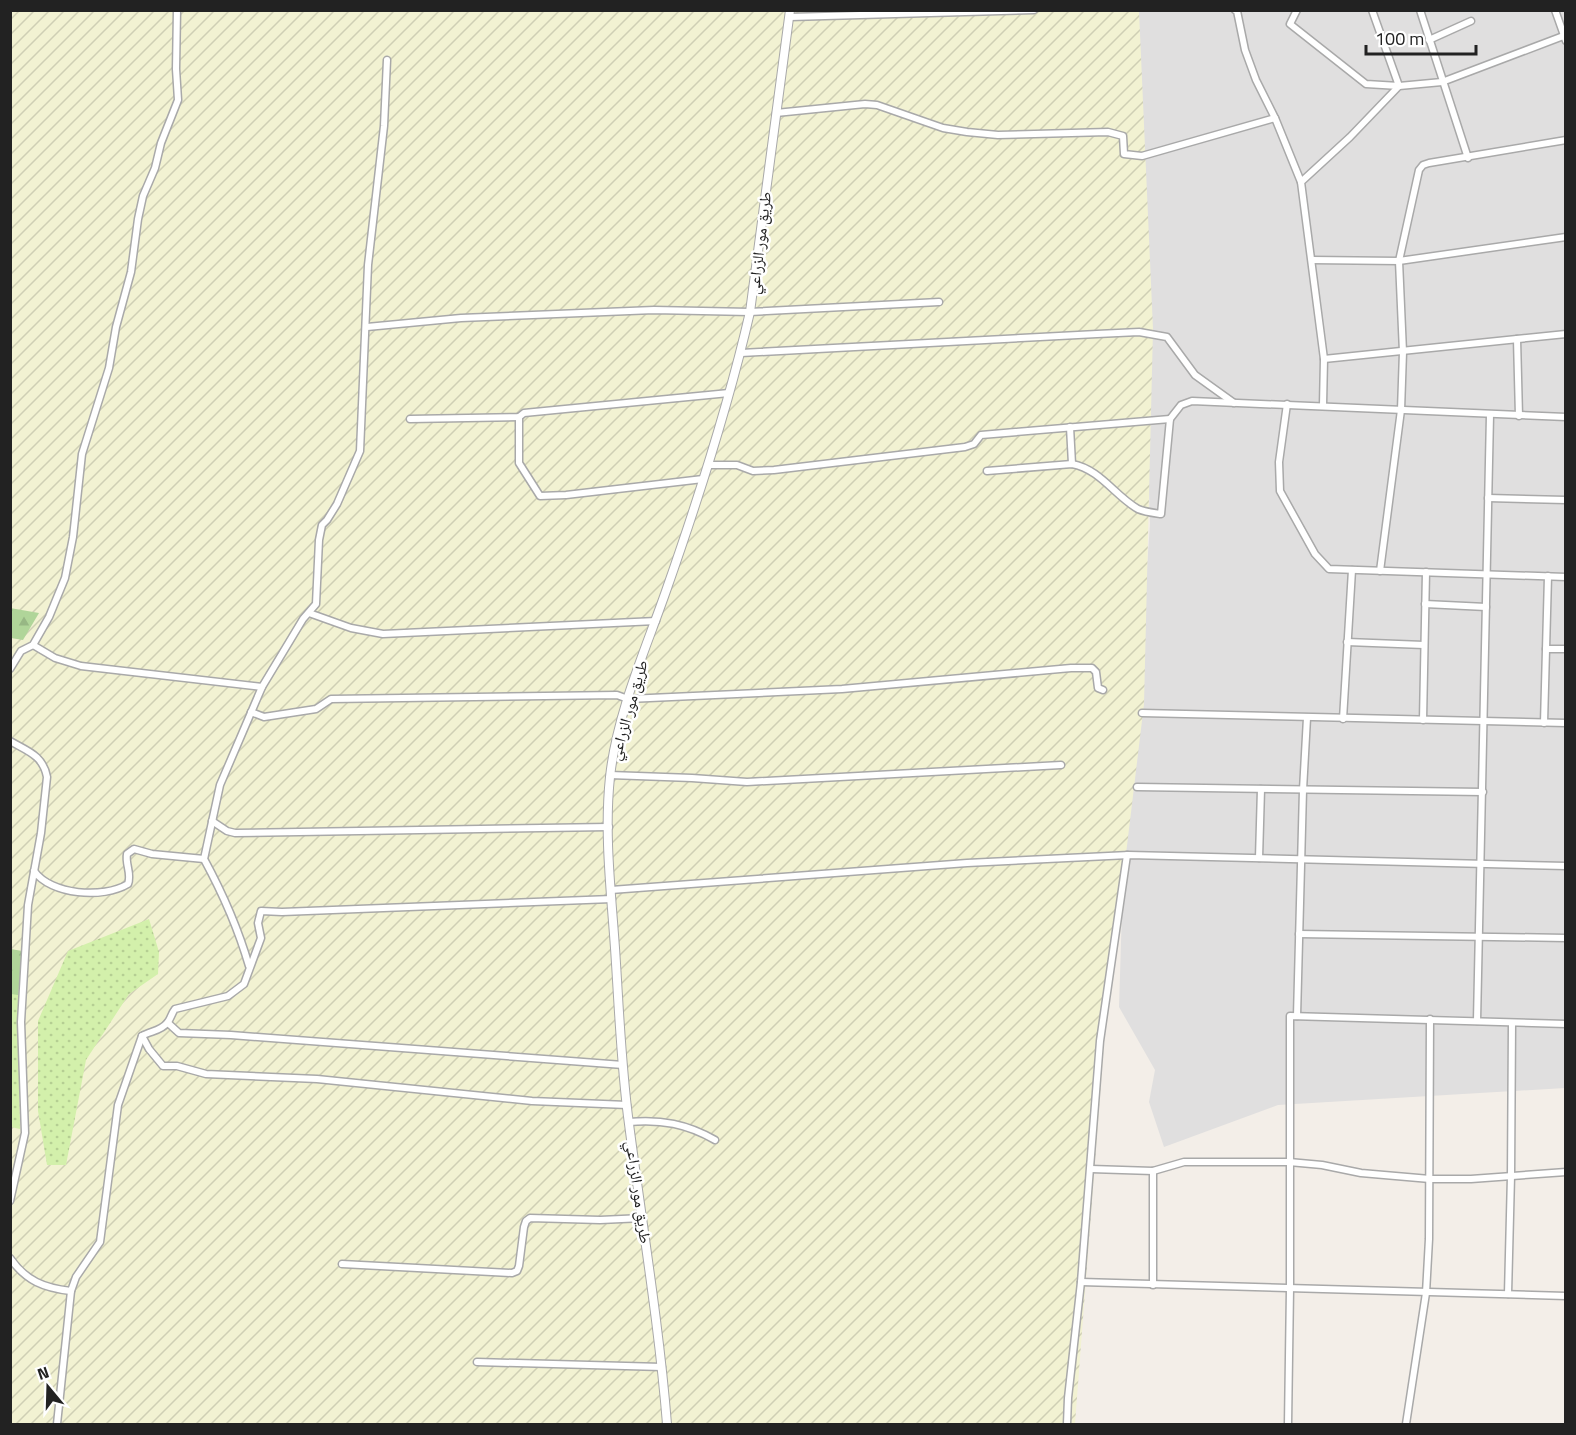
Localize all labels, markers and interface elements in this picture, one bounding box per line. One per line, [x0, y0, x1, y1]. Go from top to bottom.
scale bar [1366, 18, 1476, 56]
text: 100 m [1375, 25, 1424, 52]
street label: طريق مور الزراعي [741, 190, 778, 296]
street label: طريق مور الزراعي [602, 657, 655, 763]
street label: طريق مور الزراعي [619, 1139, 658, 1245]
north arrow [18, 1357, 78, 1417]
text: N [34, 1360, 52, 1386]

